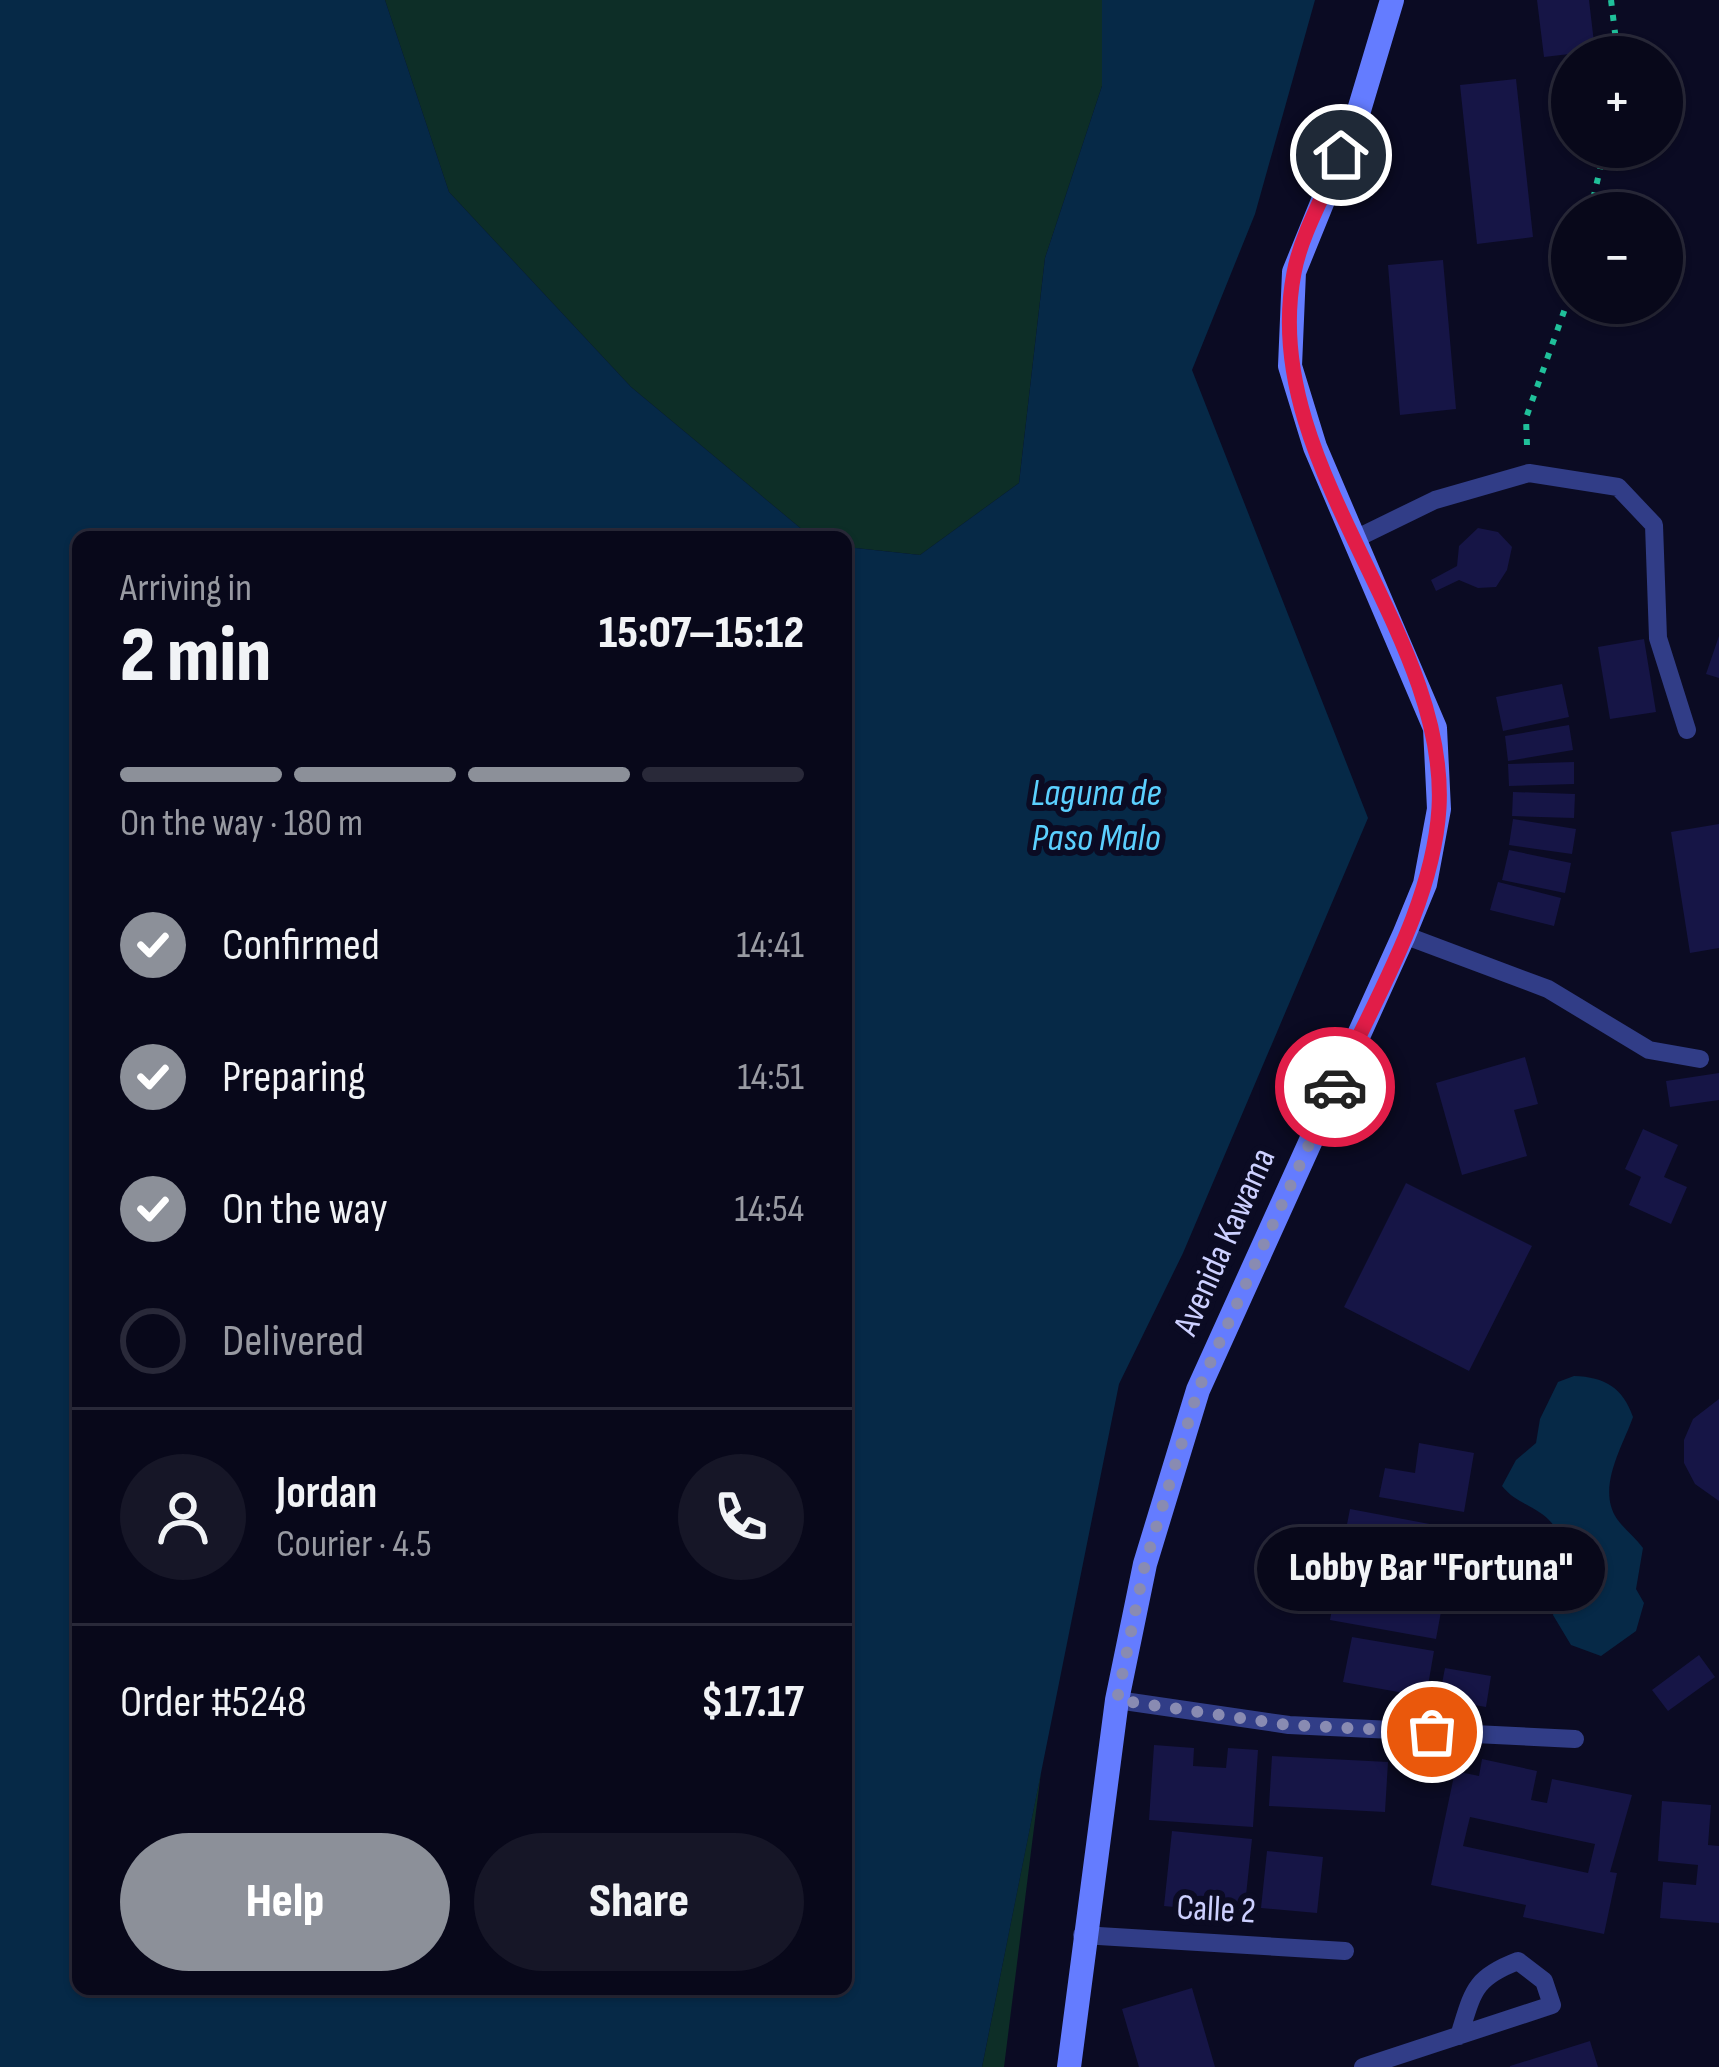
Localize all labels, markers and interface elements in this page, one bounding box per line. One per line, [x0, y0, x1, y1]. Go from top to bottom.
map controls [1551, 36, 1683, 324]
button: + [1551, 36, 1683, 168]
pin [1290, 104, 1392, 206]
icon: home [1308, 122, 1374, 188]
button: − [1551, 192, 1683, 324]
text: Arriving in [120, 565, 252, 612]
text: 15:07–15:12 [599, 606, 804, 661]
text: 2 min [120, 610, 271, 703]
water label: Laguna de Paso Malo [1031, 770, 1161, 862]
text: On the way · 180 m [120, 800, 363, 847]
icon: check [120, 912, 186, 978]
text: Confirmed [222, 918, 380, 973]
text: 14:41 [737, 922, 804, 969]
courier [1275, 1027, 1395, 1147]
icon: check [120, 1044, 186, 1110]
text: Preparing [222, 1050, 366, 1105]
text: 14:51 [737, 1054, 804, 1101]
icon: car [1302, 1054, 1368, 1120]
street label: Avenida Kawama [1164, 1142, 1285, 1343]
icon: check [120, 1176, 186, 1242]
text: On the way [222, 1182, 388, 1237]
text: 14:54 [735, 1186, 804, 1233]
text: Delivered [222, 1314, 364, 1369]
button: person [120, 1454, 246, 1580]
button: phone [678, 1454, 804, 1580]
text: Jordan [276, 1466, 377, 1521]
text: Courier · 4.5 [276, 1521, 432, 1568]
callout: Lobby Bar "Fortuna" [1258, 1528, 1606, 1612]
text: Lobby Bar "Fortuna" [1289, 1545, 1573, 1592]
text: Order #5248 [120, 1675, 307, 1730]
text: $17.17 [701, 1675, 804, 1730]
pin [1381, 1681, 1483, 1783]
icon: bag [1399, 1699, 1465, 1765]
button: Help [120, 1833, 450, 1971]
button: Share [474, 1833, 804, 1971]
street label: Calle 2 [1175, 1886, 1257, 1934]

